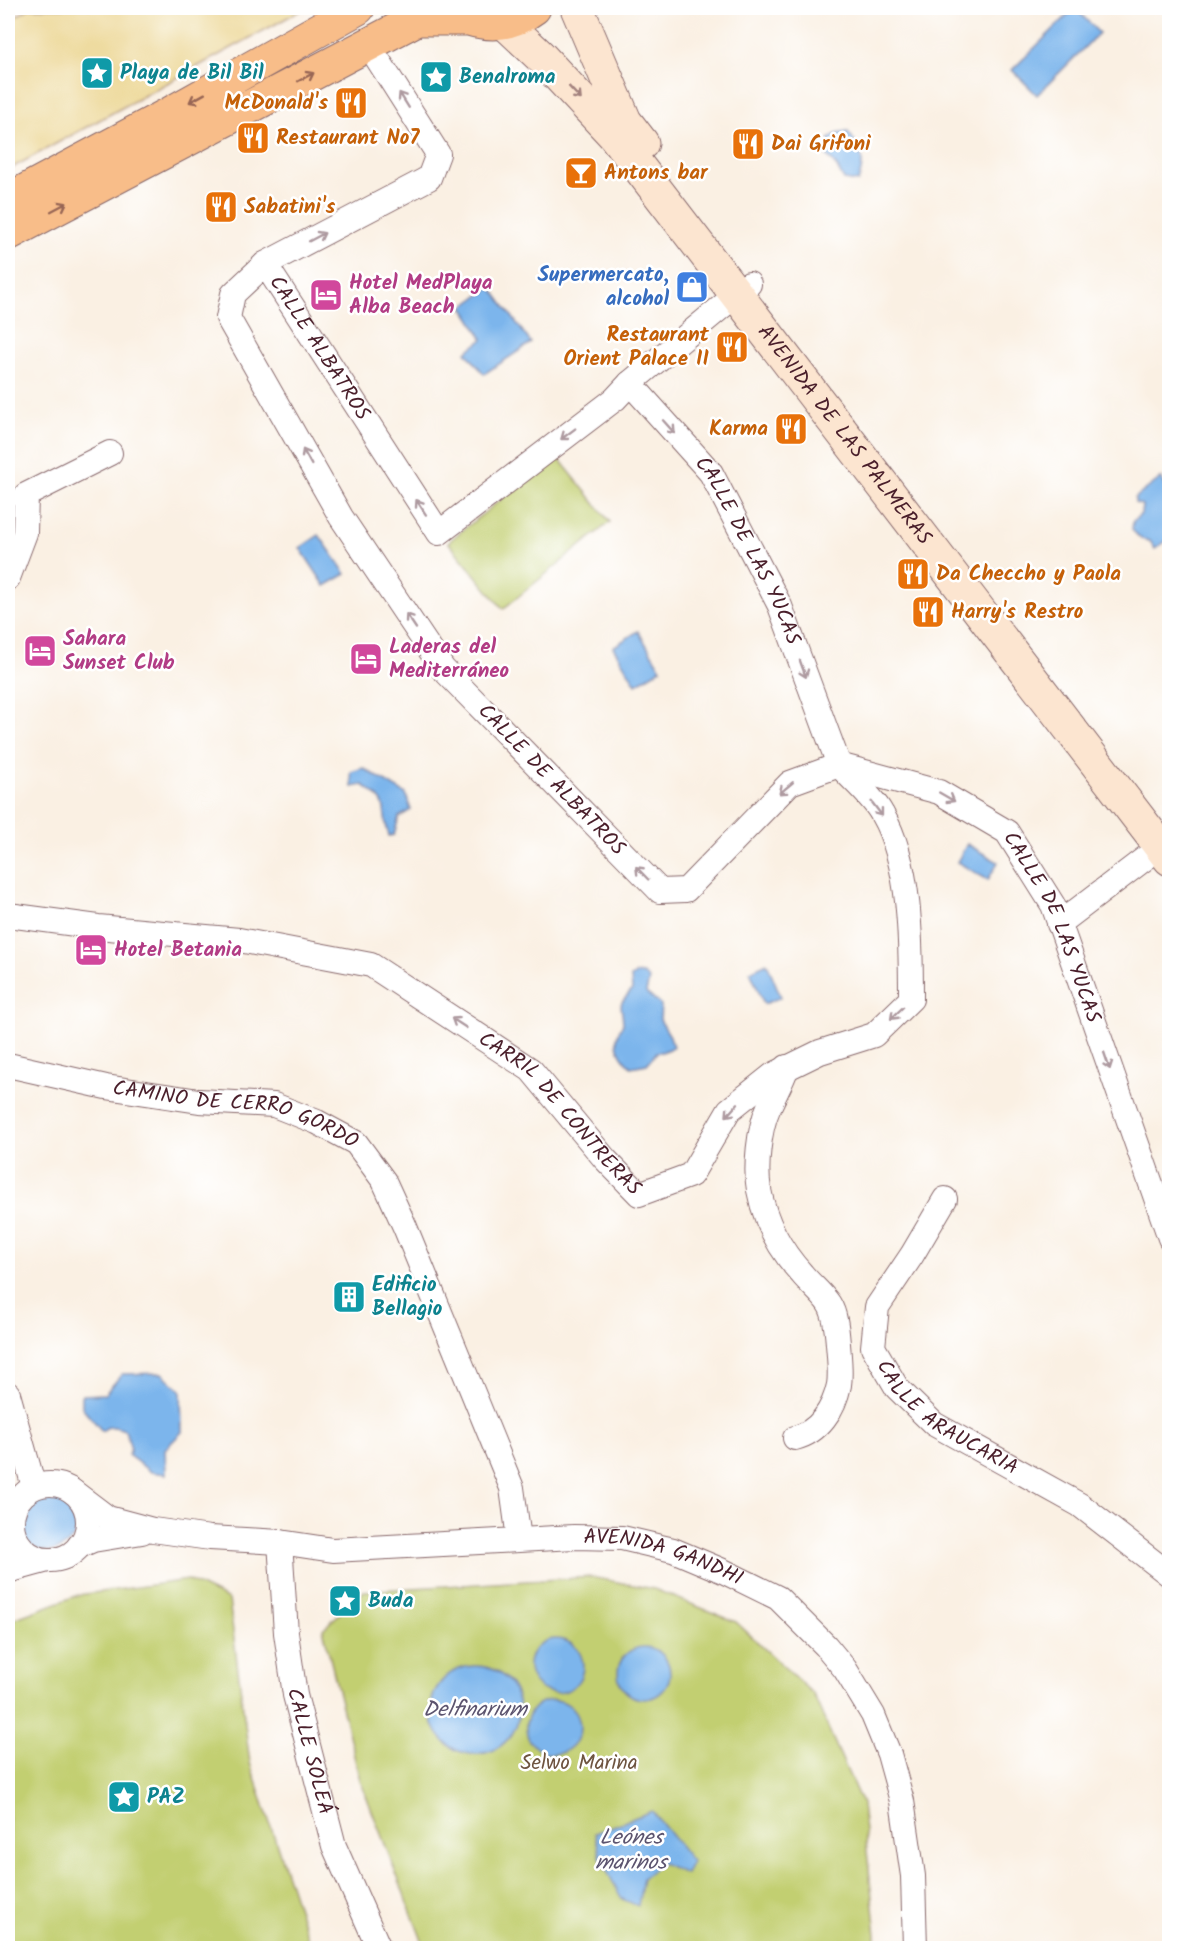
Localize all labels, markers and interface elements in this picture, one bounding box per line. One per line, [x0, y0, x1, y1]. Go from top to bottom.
place icon: Playa de Bil Bil [79, 55, 115, 91]
place label: Playa de Bil Bil [120, 57, 264, 90]
place icon: Benalroma [418, 59, 454, 95]
place label: Benalroma [459, 61, 556, 94]
one-way arrow [297, 71, 315, 82]
restaurant icon: McDonald's [333, 85, 369, 121]
one-way arrow [568, 85, 582, 100]
place label: McDonald's [225, 87, 328, 120]
one-way arrow [398, 92, 410, 109]
one-way arrow [189, 93, 207, 104]
restaurant icon: Restaurant No7 [235, 120, 271, 156]
place label: Restaurant No7 [276, 122, 420, 155]
restaurant icon: Dai Grifoni [730, 126, 766, 162]
place label: Dai Grifoni [771, 128, 871, 161]
bar icon: Antons bar [563, 155, 599, 191]
place label: Antons bar [604, 157, 709, 190]
restaurant icon: Sabatini's [203, 189, 239, 225]
place label: Sabatini's [244, 191, 336, 224]
one-way arrow [50, 200, 68, 212]
one-way arrow [308, 231, 326, 242]
place label: Supermercato, alcohol [537, 259, 669, 316]
place label: Hotel MedPlaya Alba Beach [349, 267, 493, 324]
street label: CALLE ALBATROS [260, 269, 379, 427]
shop icon: Supermercato, alcohol [674, 269, 710, 305]
hotel icon: Hotel MedPlaya Alba Beach [308, 277, 344, 313]
street label: AVENIDA DE LAS PALMERAS [749, 318, 940, 552]
place label: Restaurant Orient Palace II [563, 319, 710, 376]
restaurant icon: Restaurant Orient Palace II [714, 329, 750, 365]
restaurant icon: Karma [773, 411, 809, 447]
place label: Karma [709, 413, 768, 446]
one-way arrow [662, 419, 676, 434]
one-way arrow [560, 428, 576, 441]
street label: CALLE DE LAS YUCAS [687, 448, 809, 649]
one-way arrow [301, 449, 313, 466]
one-way arrow [415, 498, 428, 515]
restaurant icon: Da Checcho y Paola [895, 556, 931, 592]
place label: Da Checcho y Paola [936, 558, 1121, 591]
restaurant icon: Harry's Restro [910, 594, 946, 630]
place label: Harry's Restro [951, 596, 1084, 629]
one-way arrow [405, 614, 417, 630]
place label: Sahara Sunset Club [63, 623, 175, 680]
place label: Laderas del Mediterráneo [389, 631, 510, 688]
hotel icon: Sahara Sunset Club [22, 633, 58, 669]
hotel icon: Laderas del Mediterráneo [348, 641, 384, 677]
one-way arrow [798, 659, 809, 677]
street label: CALLE DE ALBATROS [469, 696, 633, 864]
one-way arrow [779, 781, 795, 795]
one-way arrow [938, 791, 955, 803]
one-way arrow [871, 801, 884, 817]
street label: CALLE DE LAS YUCAS [994, 825, 1110, 1027]
one-way arrow [635, 866, 649, 881]
hotel icon: Hotel Betania [73, 932, 109, 968]
place label: Hotel Betania [114, 934, 242, 967]
one-way arrow [889, 1006, 904, 1020]
one-way arrow [451, 1016, 468, 1028]
street label: CARRIL DE CONTRERAS [472, 1023, 649, 1204]
one-way arrow [1103, 1052, 1114, 1070]
street label: CAMINO DE CERRO GORDO [110, 1072, 364, 1158]
one-way arrow [725, 1102, 739, 1117]
place label: Edificio Bellagio [372, 1269, 443, 1326]
building icon: Edificio Bellagio [331, 1279, 367, 1315]
street label: CALLE ARAUCARIA [867, 1353, 1024, 1484]
street label: AVENIDA GANDHI [583, 1521, 749, 1595]
place icon: Buda [327, 1583, 363, 1619]
place label: Buda [368, 1585, 414, 1618]
street label: CALLE SOLEÁ [278, 1686, 342, 1818]
water label: Delfinarium [423, 1693, 528, 1728]
park label: Selwo Marina [520, 1747, 638, 1780]
place icon: PAZ [106, 1779, 142, 1815]
place label: PAZ [147, 1781, 185, 1814]
water label: Leónes marinos [595, 1821, 669, 1881]

